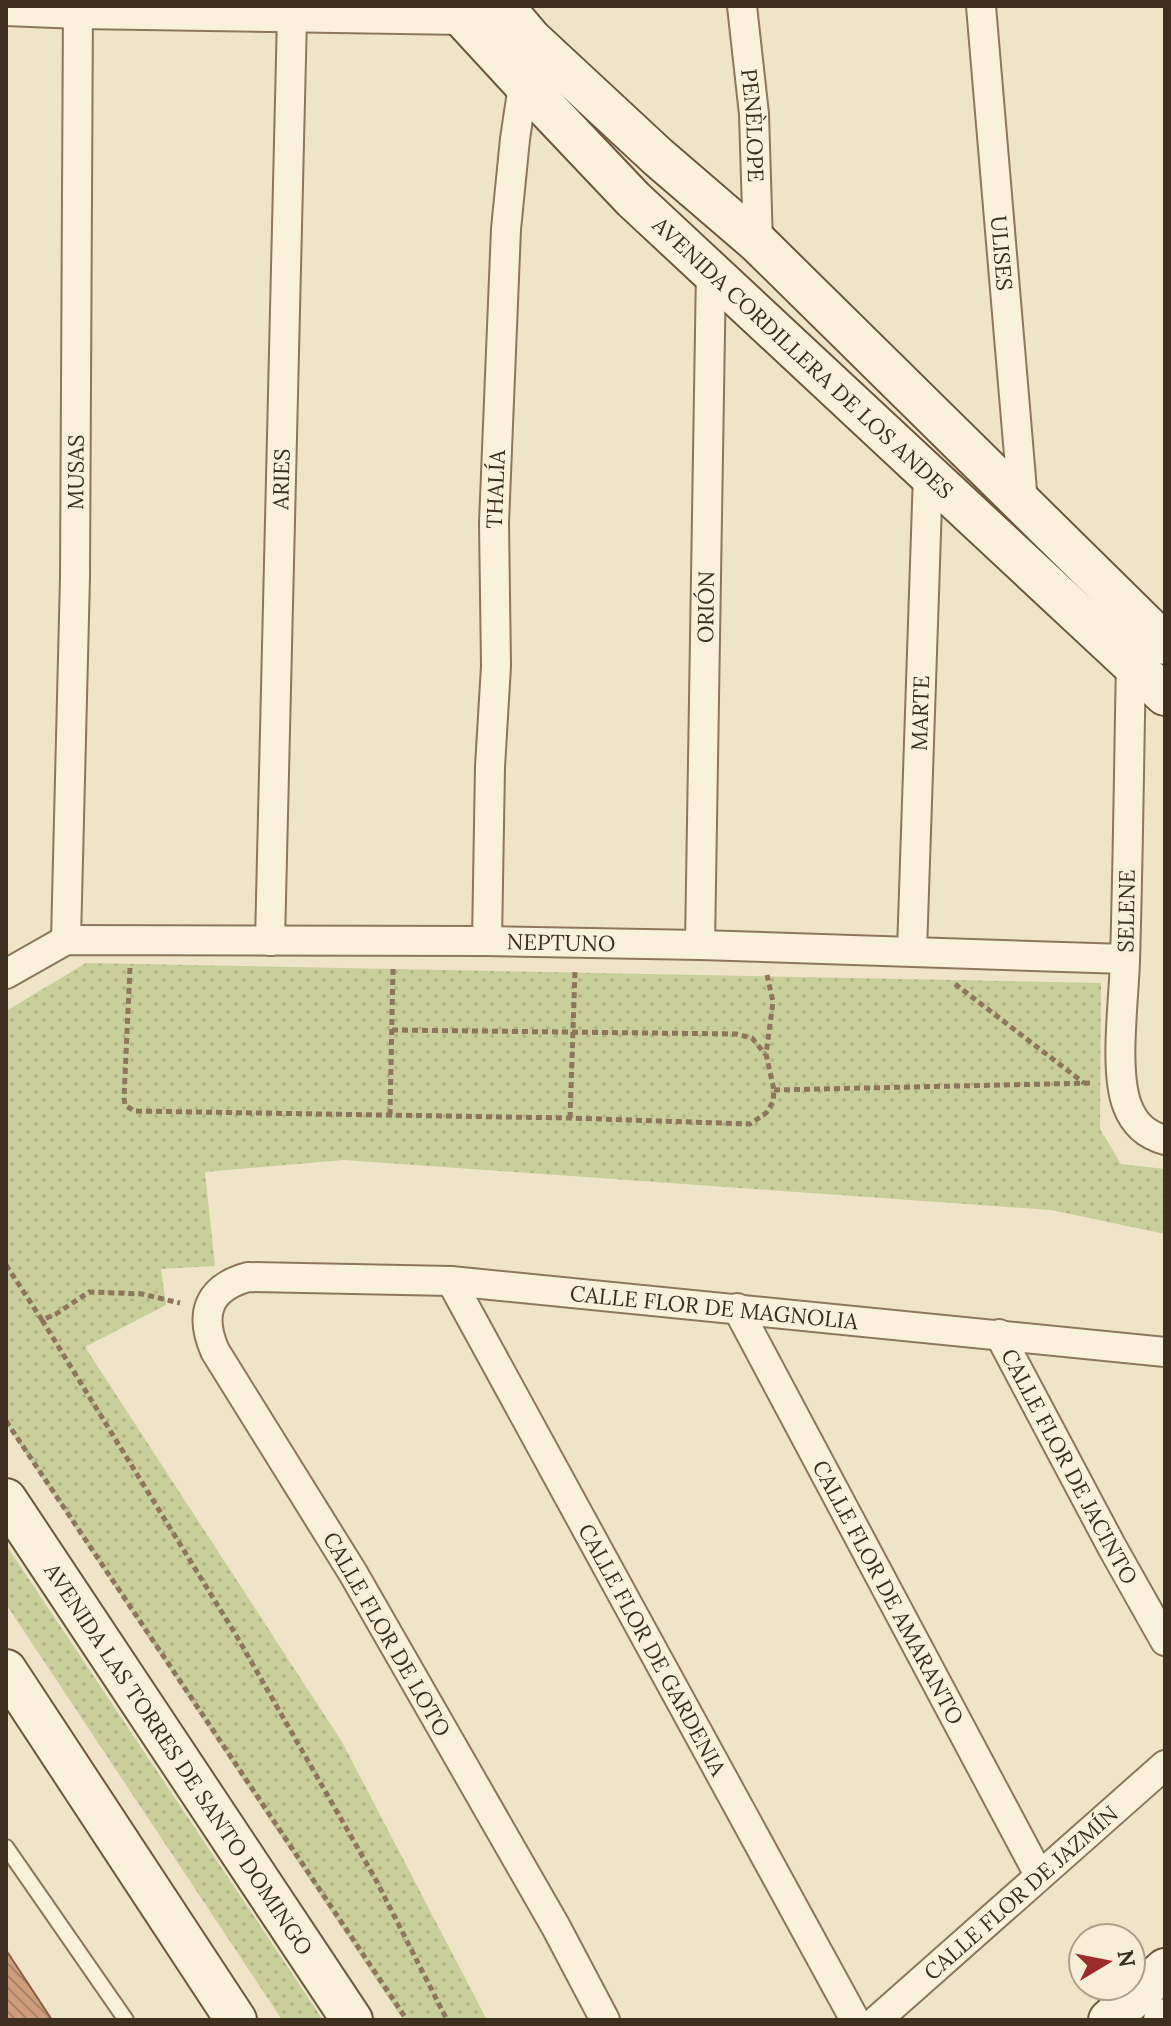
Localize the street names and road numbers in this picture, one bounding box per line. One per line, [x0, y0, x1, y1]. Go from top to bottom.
street label: PENÈLOPE [735, 67, 770, 183]
street label: AVENIDA CORDILLERA DE LOS ANDES [646, 210, 959, 505]
street label: ULISES [985, 214, 1019, 292]
street label: MUSAS [61, 434, 90, 510]
street label: ARIES [266, 448, 296, 511]
street label: THALÍA [480, 448, 511, 529]
street label: ORIÓN [691, 571, 720, 643]
street label: MARTE [905, 675, 935, 751]
street label: SELENE [1111, 869, 1141, 953]
street label: NEPTUNO [506, 927, 616, 957]
street label: CALLE FLOR DE MAGNOLIA [569, 1279, 860, 1336]
street label: CALLE FLOR DE JACINTO [995, 1344, 1144, 1589]
street label: CALLE FLOR DE AMARANTO [807, 1455, 970, 1729]
street label: CALLE FLOR DE GARDENIA [572, 1519, 733, 1781]
street label: CALLE FLOR DE LOTO [317, 1527, 457, 1741]
street label: AVENIDA LAS TORRES DE SANTO DOMINGO [38, 1557, 319, 1960]
street label: CALLE FLOR DE JAZMÍN [918, 1799, 1124, 1986]

